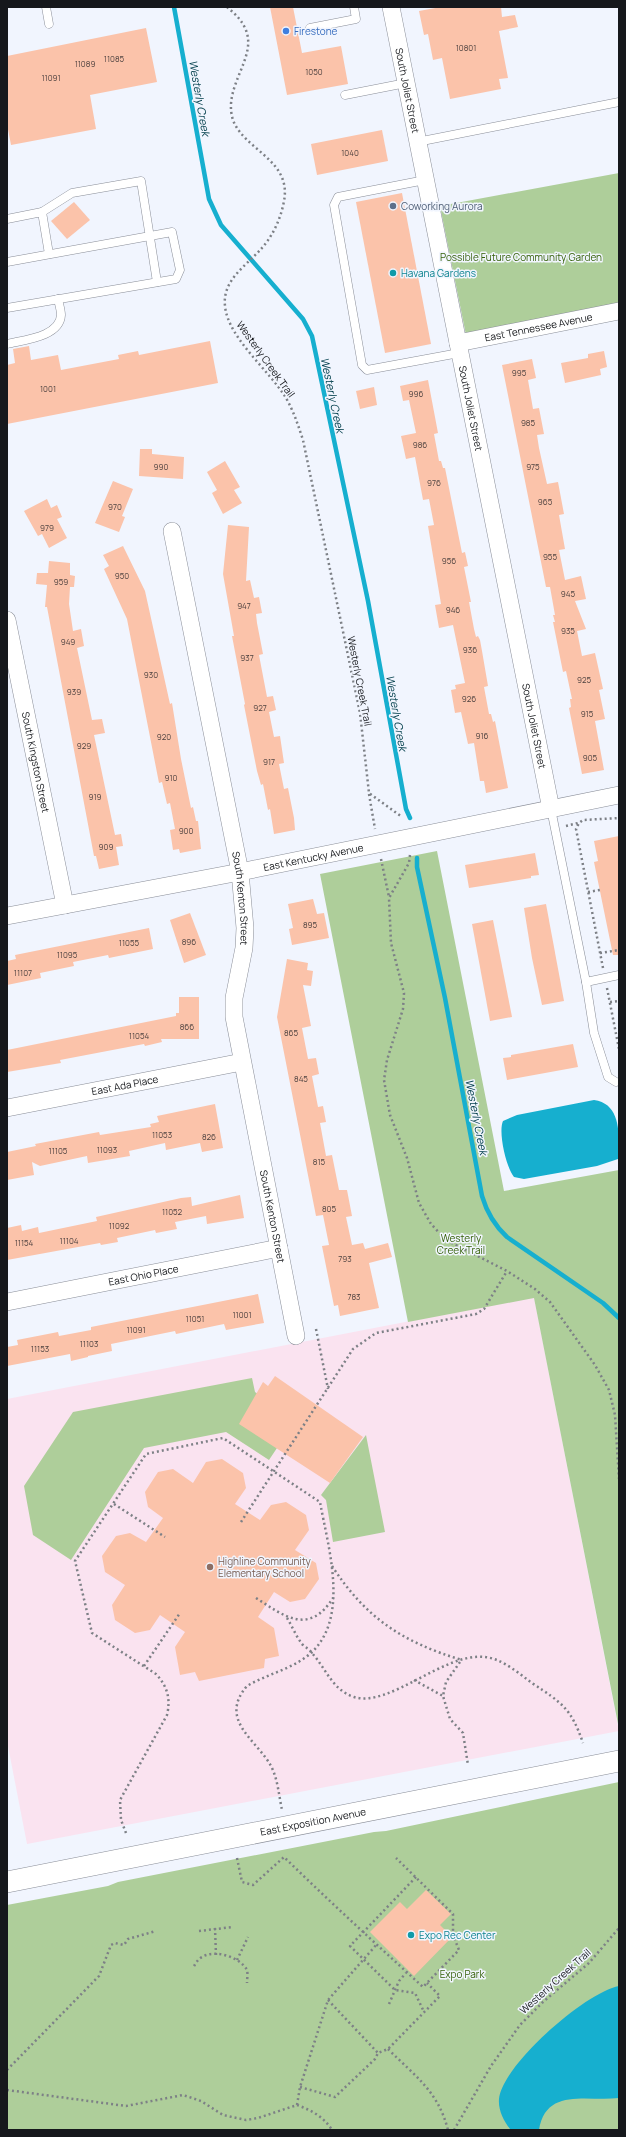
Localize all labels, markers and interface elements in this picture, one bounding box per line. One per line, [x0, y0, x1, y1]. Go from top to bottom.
place label: Firestone [294, 24, 338, 38]
marker: Firestone [281, 26, 291, 36]
house number: 10801 [456, 42, 476, 53]
street label: South Joliet Street [392, 47, 423, 134]
house number: 11085 [104, 53, 125, 64]
house number: 11089 [75, 58, 95, 69]
water label: Westerly Creek [186, 59, 214, 139]
house number: 1050 [305, 66, 323, 77]
house number: 11091 [41, 72, 61, 83]
house number: 1040 [341, 147, 359, 158]
place label: Coworking Aurora [401, 199, 483, 213]
marker: Coworking Aurora [388, 201, 398, 211]
park label: Possible Future Community Garden [440, 250, 602, 264]
place label: Havana Gardens [401, 266, 476, 280]
marker: Havana Gardens [388, 268, 398, 278]
street label: East Tennessee Avenue [483, 309, 594, 345]
street label: Westerly Creek Trail [234, 318, 298, 400]
water label: Westerly Creek [318, 356, 349, 436]
street label: South Joliet Street [456, 364, 486, 452]
house number: 995 [512, 367, 527, 378]
house number: 1001 [40, 383, 56, 394]
house number: 996 [409, 388, 423, 399]
house number: 985 [521, 417, 535, 428]
house number: 986 [413, 439, 427, 450]
house number: 990 [154, 461, 169, 472]
house number: 975 [526, 461, 540, 472]
house number: 976 [427, 477, 441, 488]
house number: 965 [538, 496, 553, 507]
house number: 970 [108, 501, 122, 512]
house number: 979 [40, 522, 54, 533]
house number: 955 [543, 551, 557, 562]
house number: 956 [442, 555, 456, 566]
house number: 950 [115, 570, 129, 581]
house number: 959 [54, 576, 68, 587]
house number: 945 [561, 588, 576, 599]
house number: 947 [237, 600, 251, 611]
house number: 946 [446, 604, 460, 615]
house number: 935 [561, 625, 575, 636]
street label: Westerly Creek Trail [344, 635, 376, 727]
house number: 949 [61, 636, 75, 647]
house number: 936 [463, 644, 477, 655]
house number: 937 [240, 652, 254, 663]
house number: 930 [144, 669, 158, 680]
water label: Westerly Creek [383, 674, 411, 754]
house number: 925 [577, 674, 591, 685]
street label: South Joliet Street [519, 682, 550, 770]
house number: 939 [67, 686, 81, 697]
house number: 926 [462, 693, 476, 704]
house number: 927 [253, 702, 267, 713]
house number: 915 [581, 708, 594, 719]
street label: South Kingston Street [19, 710, 53, 814]
house number: 916 [475, 730, 489, 741]
house number: 920 [157, 731, 171, 742]
house number: 929 [77, 740, 91, 751]
house number: 905 [583, 752, 598, 763]
house number: 917 [263, 756, 275, 767]
house number: 910 [165, 772, 178, 783]
house number: 919 [88, 791, 102, 802]
house number: 900 [179, 825, 193, 836]
street label: East Kentucky Avenue [262, 840, 365, 874]
house number: 909 [99, 841, 113, 852]
street label: South Kenton Street [229, 850, 252, 946]
house number: 895 [303, 919, 317, 930]
house number: 896 [182, 936, 196, 947]
house number: 11055 [119, 937, 140, 948]
house number: 11095 [57, 949, 78, 960]
house number: 11107 [14, 967, 32, 978]
house number: 866 [180, 1021, 194, 1032]
house number: 865 [284, 1027, 298, 1038]
house number: 11054 [129, 1030, 150, 1041]
street label: East Ada Place [90, 1072, 159, 1098]
house number: 845 [294, 1073, 308, 1084]
water label: Westerly Creek [462, 1078, 492, 1158]
house number: 11053 [152, 1129, 172, 1140]
house number: 826 [202, 1131, 216, 1142]
house number: 11093 [97, 1144, 117, 1155]
house number: 11105 [49, 1145, 68, 1156]
house number: 815 [313, 1156, 326, 1167]
street label: South Kenton Street [257, 1169, 289, 1264]
house number: 805 [322, 1203, 336, 1214]
house number: 11052 [162, 1206, 182, 1217]
house number: 11092 [109, 1220, 130, 1231]
park label: Westerly Creek Trail [437, 1231, 485, 1257]
house number: 11104 [60, 1235, 79, 1246]
house number: 11154 [15, 1237, 34, 1248]
house number: 793 [338, 1253, 352, 1264]
street label: East Ohio Place [107, 1261, 180, 1289]
house number: 783 [347, 1291, 361, 1302]
house number: 11001 [232, 1309, 252, 1320]
house number: 11051 [186, 1313, 204, 1324]
house number: 11091 [126, 1324, 146, 1335]
house number: 11103 [80, 1338, 98, 1349]
house number: 11153 [31, 1343, 49, 1354]
place label: Highline Community Elementary School [218, 1554, 312, 1580]
marker: Highline Community Elementary School [205, 1562, 215, 1572]
street label: East Exposition Avenue [259, 1804, 367, 1839]
place label: Expo Rec Center [419, 1928, 496, 1942]
marker: Expo Rec Center [406, 1930, 416, 1940]
street label: Westerly Creek Trail [516, 1945, 594, 2017]
park label: Expo Park [440, 1967, 485, 1981]

